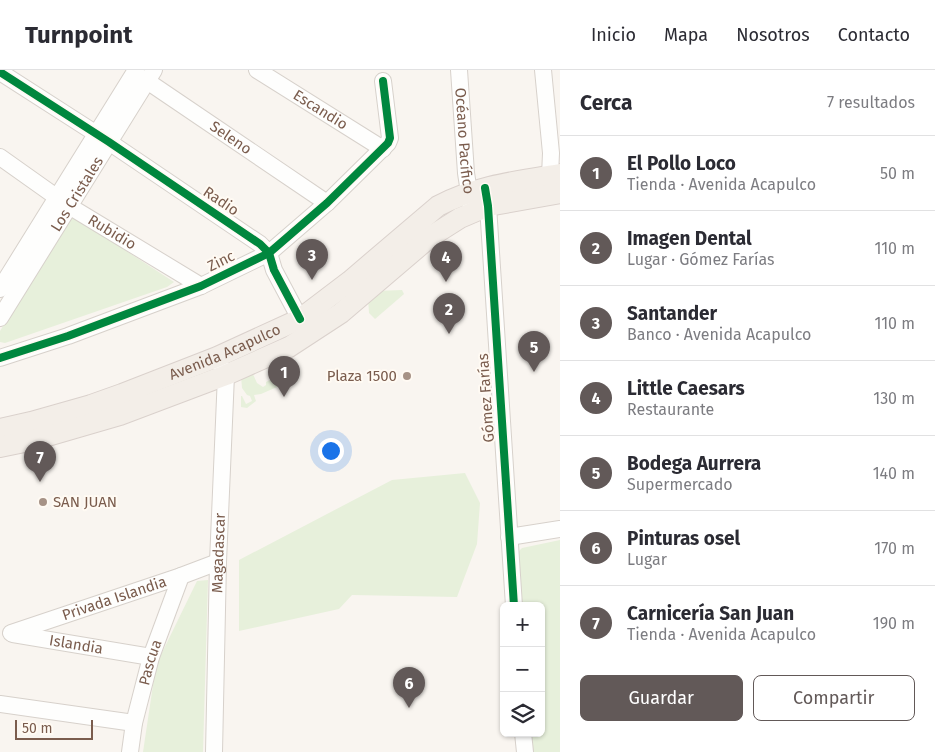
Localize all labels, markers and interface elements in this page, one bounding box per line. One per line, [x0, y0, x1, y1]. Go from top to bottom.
text: Turnpoint [25, 21, 132, 49]
text: Inicio [591, 24, 636, 46]
text: Mapa [664, 24, 708, 46]
text: Nosotros [736, 24, 810, 46]
text: Contacto [838, 24, 910, 46]
street label: Escandio [290, 86, 351, 134]
street label: Océano Pacífico [451, 87, 478, 195]
text: Cerca [580, 90, 632, 116]
text: 7 resultados [827, 93, 915, 112]
street label: Seleno [206, 117, 255, 158]
text: El Pollo Loco [627, 152, 736, 175]
street label: Los Cristales [47, 153, 107, 235]
text: 1 [592, 164, 600, 183]
text: 50 m [880, 164, 915, 183]
text: Tienda · Avenida Acapulco [627, 175, 816, 194]
street label: Radio [200, 183, 242, 219]
street label: Rubidio [85, 211, 139, 254]
text: Imagen Dental [627, 227, 752, 250]
pin: 3 [296, 239, 328, 280]
text: 2 [592, 239, 600, 258]
text: 110 m [874, 239, 915, 258]
pin: 4 [430, 241, 462, 282]
street label: Zinc [204, 247, 238, 275]
text: Lugar · Gómez Farías [627, 250, 775, 269]
pin: 2 [433, 293, 465, 334]
text: Santander [627, 302, 717, 325]
text: 3 [592, 314, 600, 333]
text: 110 m [874, 314, 915, 333]
street label: Avenida Acapulco [166, 320, 283, 384]
text: Banco · Avenida Acapulco [627, 325, 811, 344]
pin: 5 [518, 331, 550, 372]
street label: Gómez Farías [474, 353, 498, 443]
pin: 1 [268, 356, 300, 397]
place label: Plaza 1500 [327, 367, 397, 385]
marker: Plaza 1500 [401, 370, 413, 382]
text: Little Caesars [627, 377, 745, 400]
text: 4 [591, 389, 601, 408]
text: 130 m [873, 389, 915, 408]
text: Restaurante [627, 400, 714, 419]
your location [318, 438, 344, 464]
pin: 7 [24, 441, 56, 482]
text: Bodega Aurrera [627, 452, 761, 475]
text: 5 [592, 464, 600, 483]
text: 140 m [873, 464, 915, 483]
text: Supermercado [627, 475, 733, 494]
place label: SAN JUAN [53, 493, 117, 511]
marker: SAN JUAN [37, 496, 49, 508]
street label: Magadascar [208, 512, 229, 593]
text: Pinturas osel [627, 527, 740, 550]
text: 6 [591, 539, 601, 558]
text: 170 m [874, 539, 915, 558]
text: Lugar [627, 550, 667, 569]
street label: Privada Islandia [60, 572, 169, 624]
map controls [500, 602, 545, 737]
button: + [500, 602, 545, 647]
text: Carnicería San Juan [627, 602, 794, 625]
text: 7 [592, 614, 600, 633]
text: 190 m [873, 614, 915, 633]
text: Tienda · Avenida Acapulco [627, 625, 816, 644]
street label: Islandia [48, 631, 104, 658]
street label: Pascua [135, 637, 166, 687]
button: − [500, 647, 545, 692]
pin: 6 [393, 667, 425, 708]
button: Guardar [580, 675, 743, 721]
button: Compartir [753, 675, 915, 721]
button: layers [500, 692, 545, 737]
scale bar [15, 717, 92, 740]
text: 50 m [22, 720, 53, 737]

